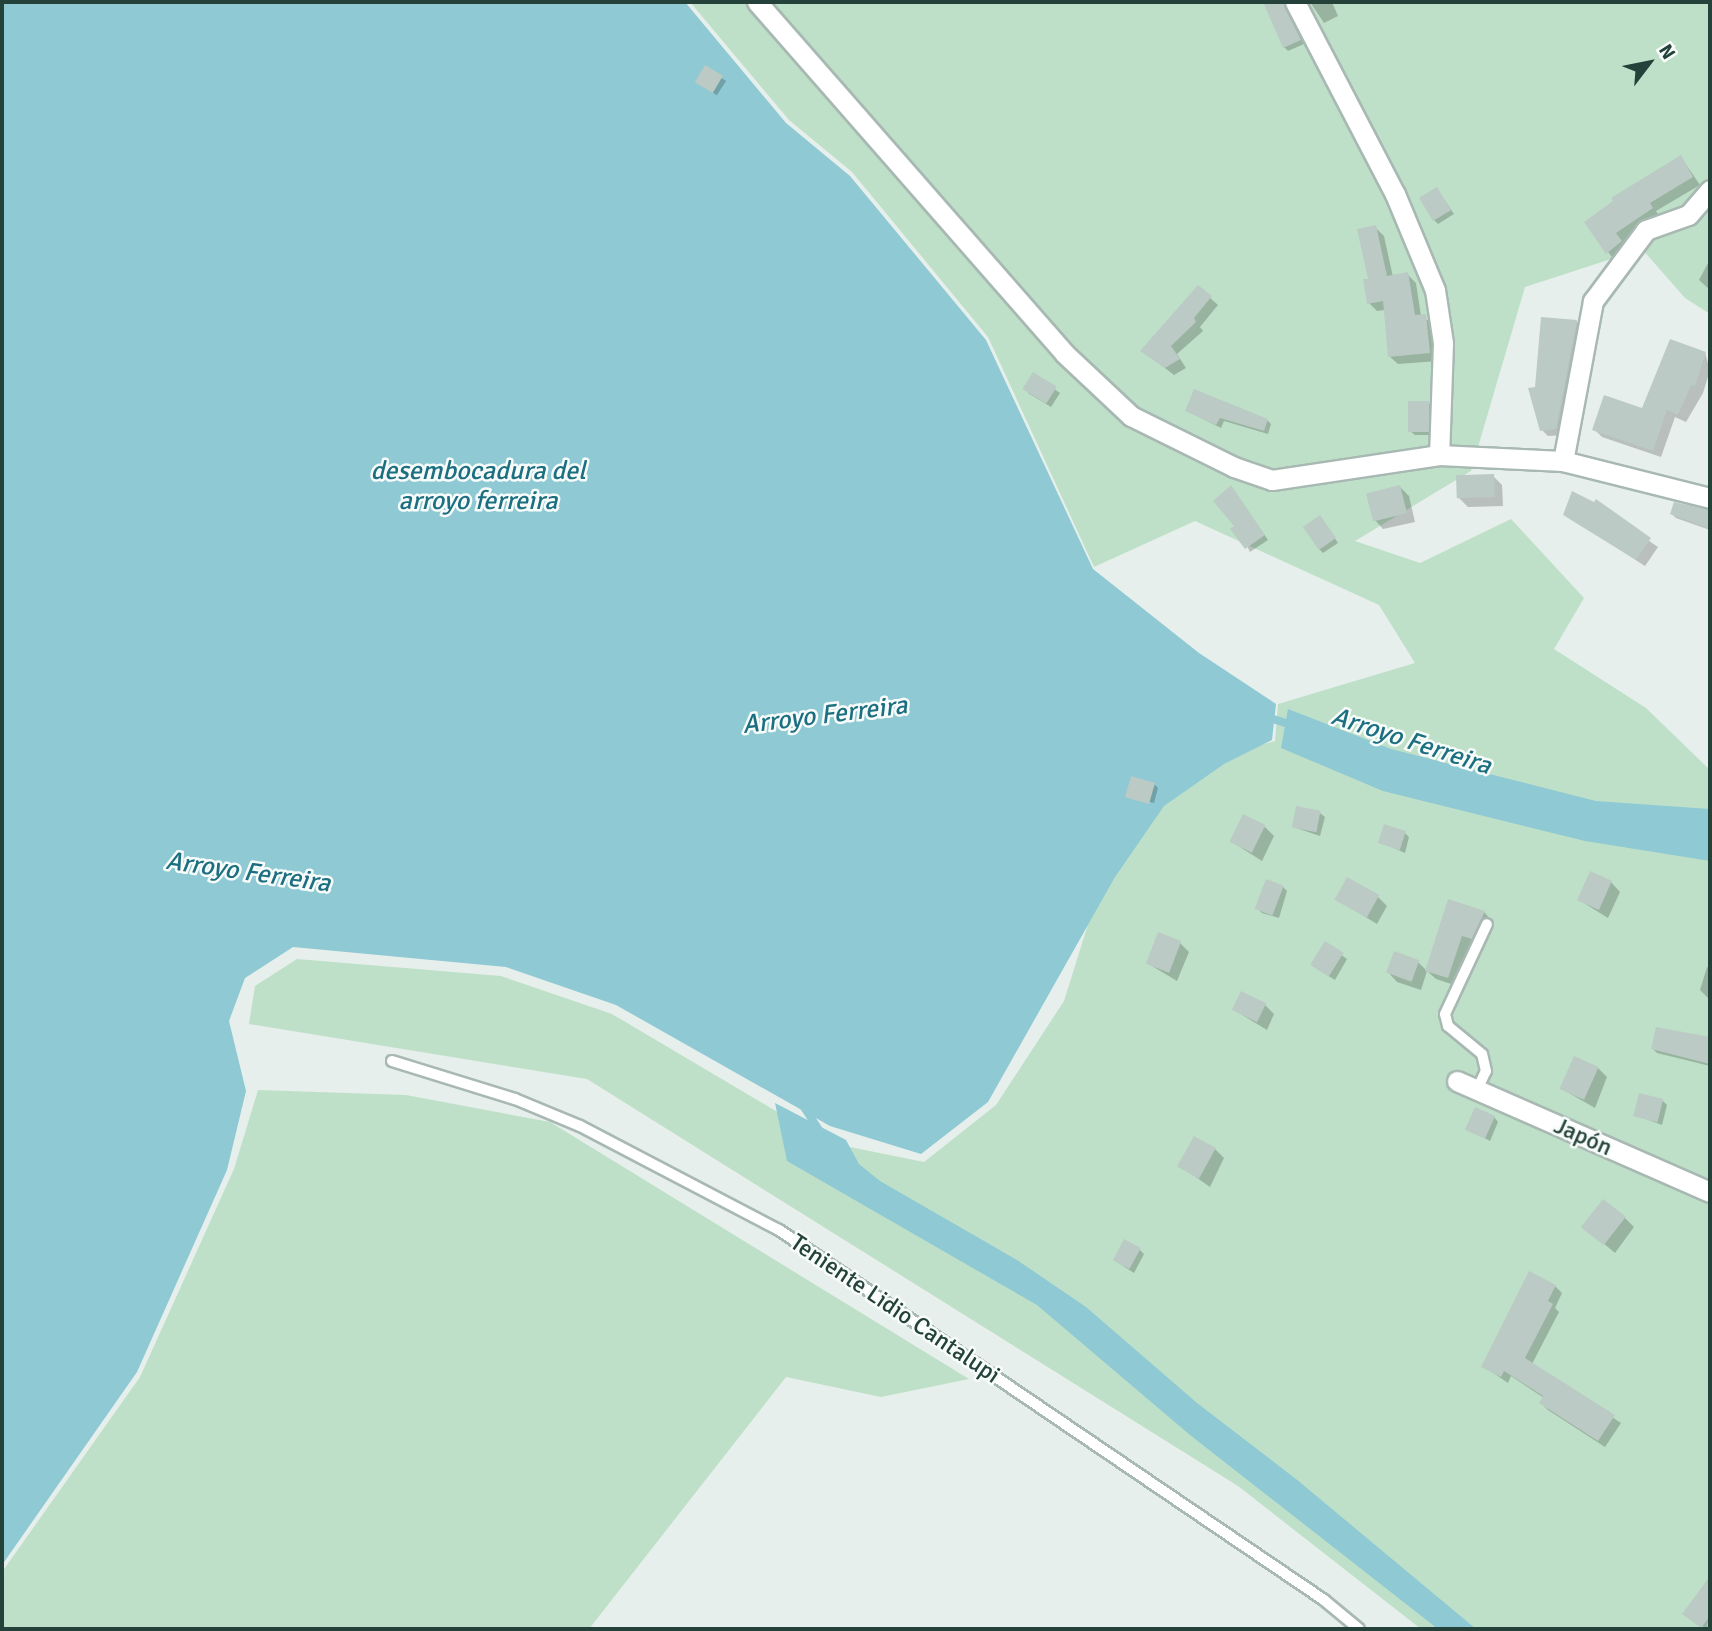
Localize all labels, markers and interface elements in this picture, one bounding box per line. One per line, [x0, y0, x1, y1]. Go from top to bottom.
north arrow [1614, 28, 1684, 98]
text: N [1653, 40, 1680, 64]
water label: desembocadura del arroyo ferreira [370, 456, 586, 518]
water label: Arroyo Ferreira [741, 690, 909, 742]
water label: Arroyo Ferreira [1327, 702, 1495, 782]
water label: Arroyo Ferreira [164, 846, 332, 900]
street label: Japón [1549, 1112, 1617, 1162]
street label: Teniente Lidio Cantalupi [785, 1228, 1005, 1390]

